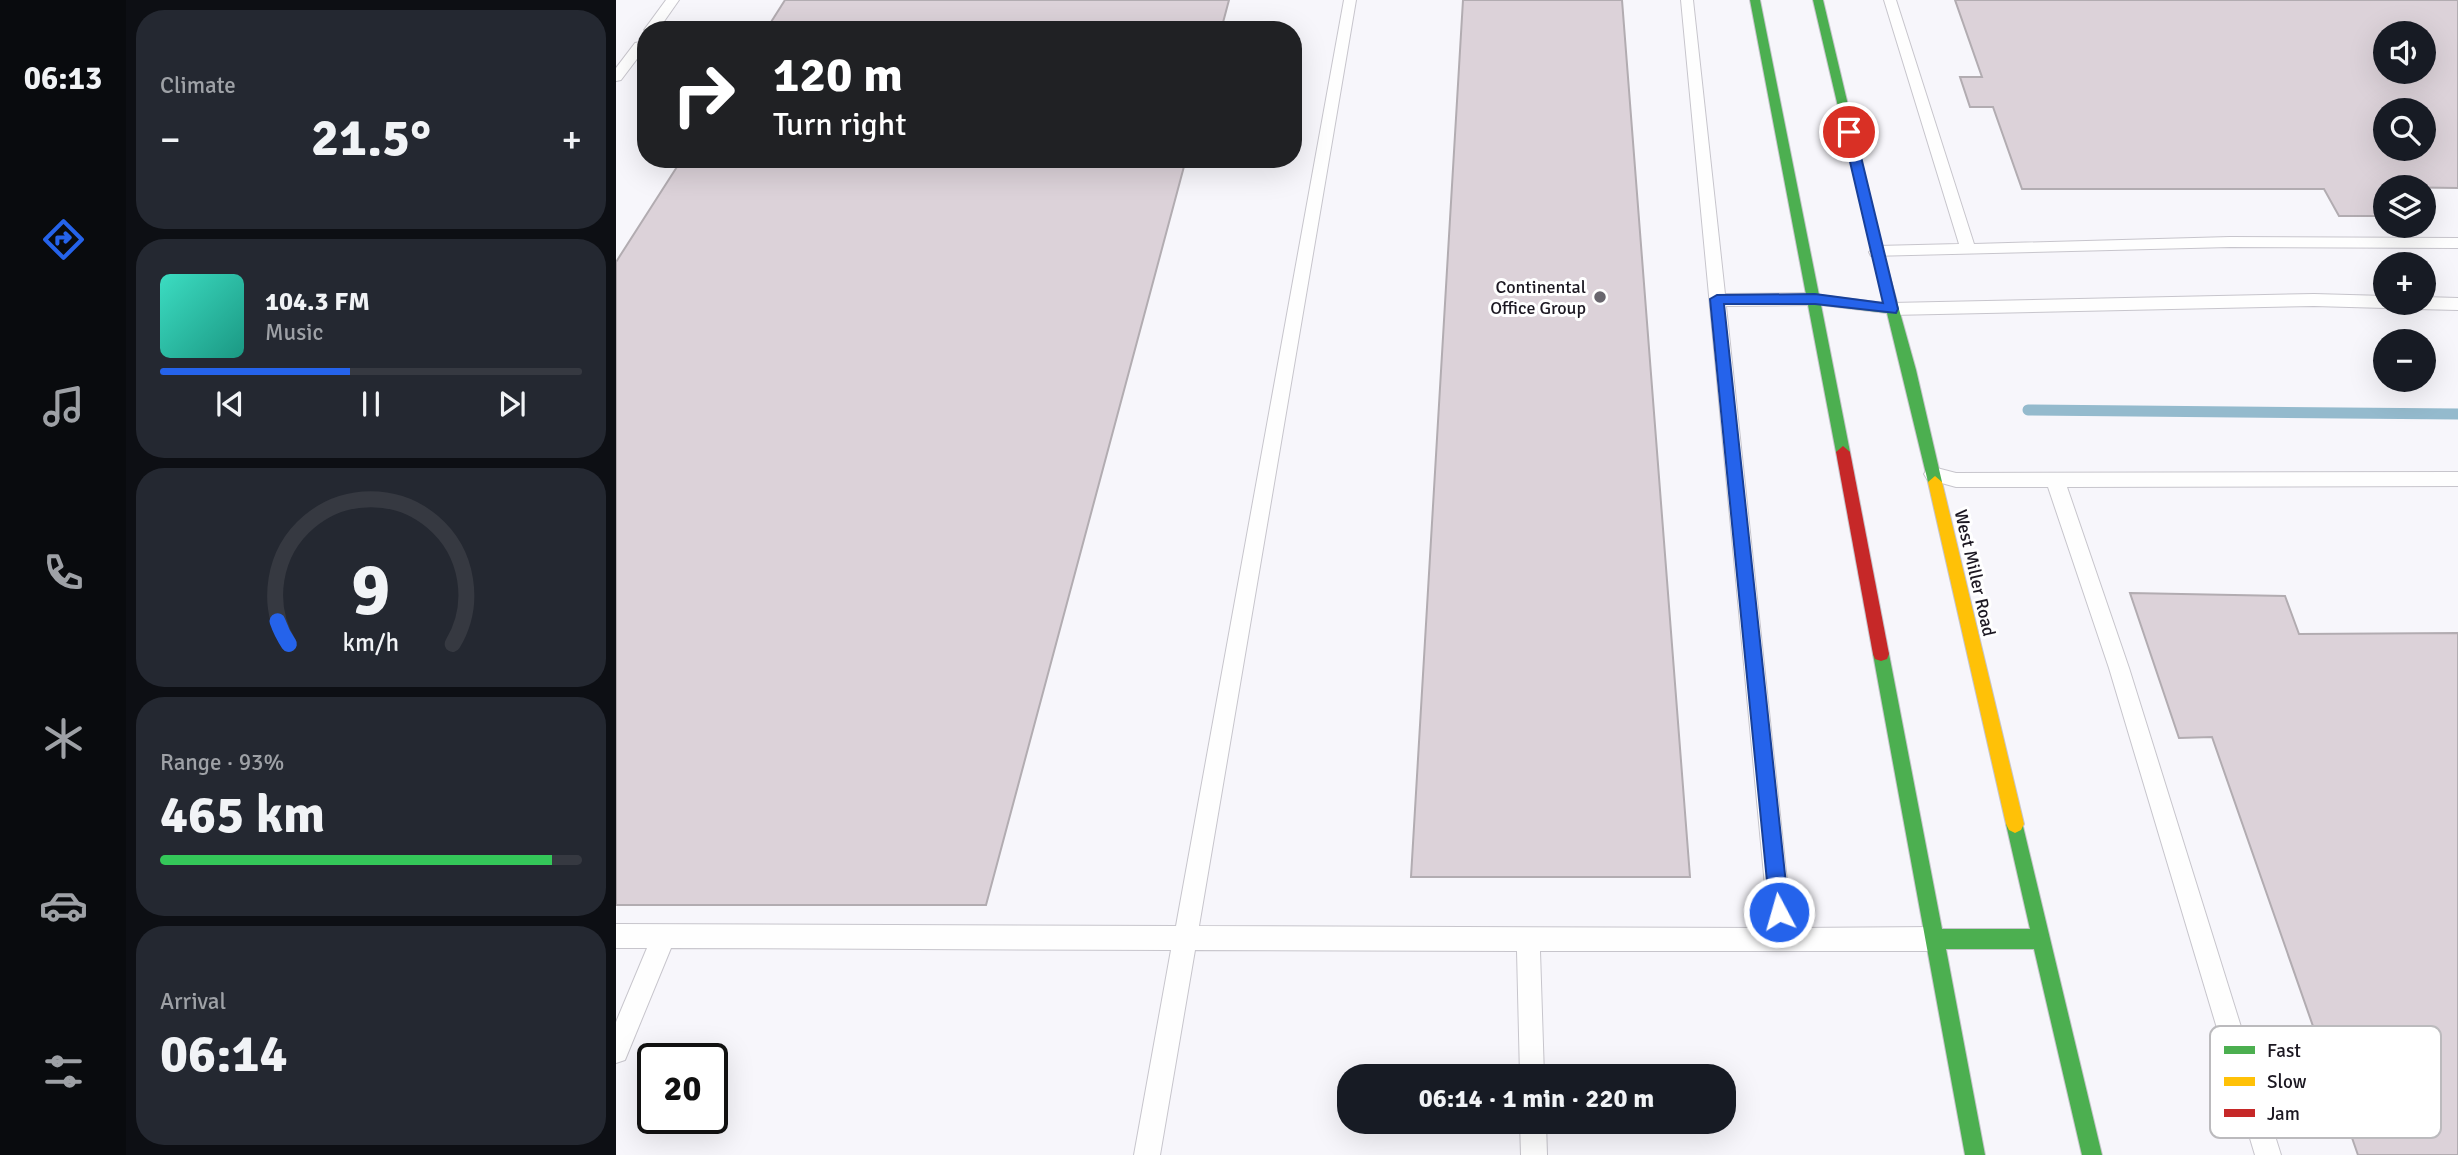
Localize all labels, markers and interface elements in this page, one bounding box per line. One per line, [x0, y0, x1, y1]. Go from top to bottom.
map controls [2373, 21, 2436, 392]
button: sound [2373, 21, 2436, 84]
text: 120 m [773, 45, 903, 105]
icon: right [658, 49, 749, 140]
text: 06:13 [24, 59, 102, 98]
text: Climate [160, 71, 236, 100]
button: search [2373, 98, 2436, 161]
pin [1819, 102, 1879, 162]
text: Turn right [773, 105, 906, 144]
text: 21.5° [311, 106, 431, 170]
icon: arrive [1830, 113, 1868, 151]
text: − [160, 116, 181, 163]
text: + [561, 116, 582, 163]
button: layers [2373, 175, 2436, 238]
icon: directions [39, 215, 88, 264]
button: + [2373, 252, 2436, 315]
place label: Continental Office Group [1490, 276, 1586, 319]
text: 104.3 FM [265, 286, 370, 318]
marker: Continental Office Group [1592, 289, 1608, 305]
text: Music [265, 318, 323, 347]
button: − [2373, 329, 2436, 392]
icon: music [39, 382, 88, 431]
icon: previous [211, 385, 249, 423]
icon: pause [352, 385, 390, 423]
icon: next [493, 385, 531, 423]
street label: West Miller Road [1950, 507, 2000, 639]
text: 9 [351, 546, 391, 635]
icon: phone [39, 548, 88, 597]
text: km/h [343, 626, 399, 657]
icon: climate [39, 714, 88, 763]
text: Range · 93% [160, 748, 284, 777]
text: 465 km [160, 783, 325, 847]
position arrow [1742, 875, 1816, 949]
icon: car [39, 881, 88, 930]
text: Arrival [160, 987, 226, 1016]
text: 06:14 [160, 1022, 288, 1086]
legend [2210, 1026, 2441, 1138]
text: Fast [2267, 1039, 2301, 1063]
speed limit sign: 20 [637, 1043, 728, 1134]
icon: filters [39, 1047, 88, 1096]
text: Slow [2267, 1070, 2307, 1094]
text: 06:14 · 1 min · 220 m [1419, 1083, 1654, 1115]
text: Jam [2267, 1102, 2300, 1126]

